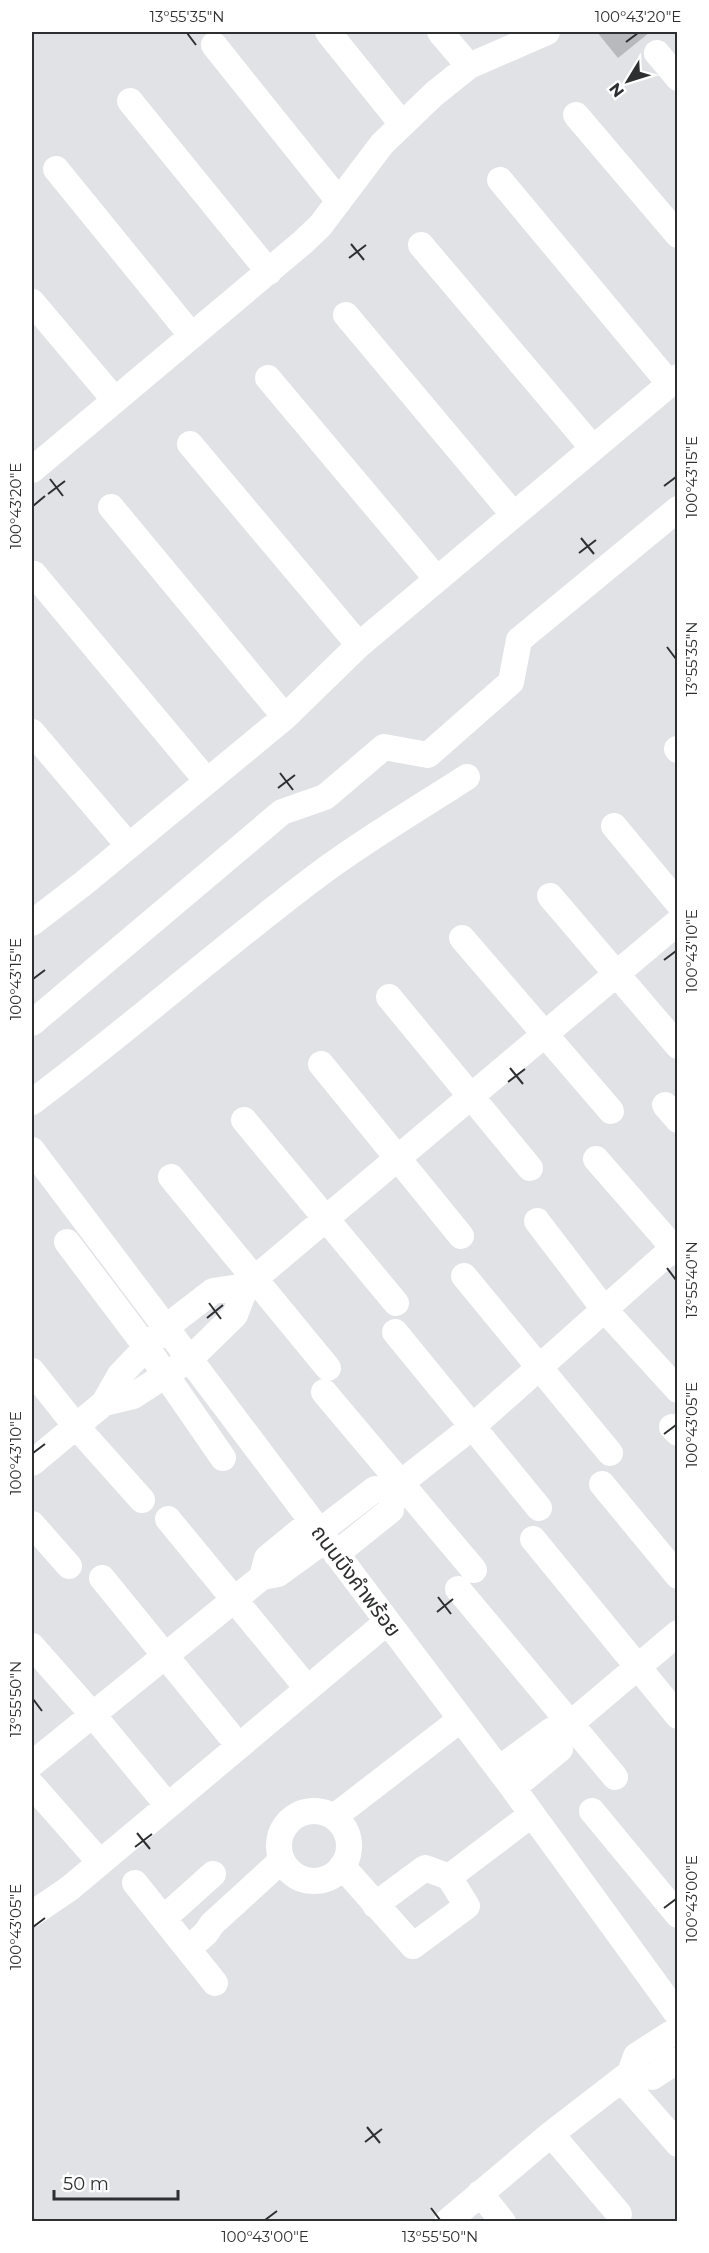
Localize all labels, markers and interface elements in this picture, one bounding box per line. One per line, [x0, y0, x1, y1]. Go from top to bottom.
text: 13°55'35"N [150, 7, 224, 26]
text: 100°43'20"E [595, 7, 681, 26]
north arrow [598, 51, 658, 111]
text: N [605, 79, 628, 101]
text: 100°43'15"E [682, 436, 701, 518]
text: 100°43'20"E [6, 463, 25, 549]
text: 13°55'35"N [682, 622, 701, 696]
text: 100°43'10"E [682, 909, 701, 993]
text: 100°43'15"E [6, 938, 25, 1020]
text: 13°55'40"N [682, 1241, 701, 1319]
text: 100°43'05"E [682, 1382, 701, 1468]
text: 100°43'10"E [6, 1411, 25, 1495]
street label: ถนนบึงคำพร้อย [306, 1520, 406, 1641]
text: 13°55'50"N [6, 1661, 25, 1737]
text: 100°43'00"E [682, 1855, 701, 1943]
text: 100°43'05"E [6, 1884, 25, 1970]
scale bar [54, 2163, 178, 2201]
text: 50 m [63, 2173, 109, 2195]
text: 100°43'00"E [221, 2227, 309, 2246]
text: 13°55'50"N [402, 2227, 478, 2246]

